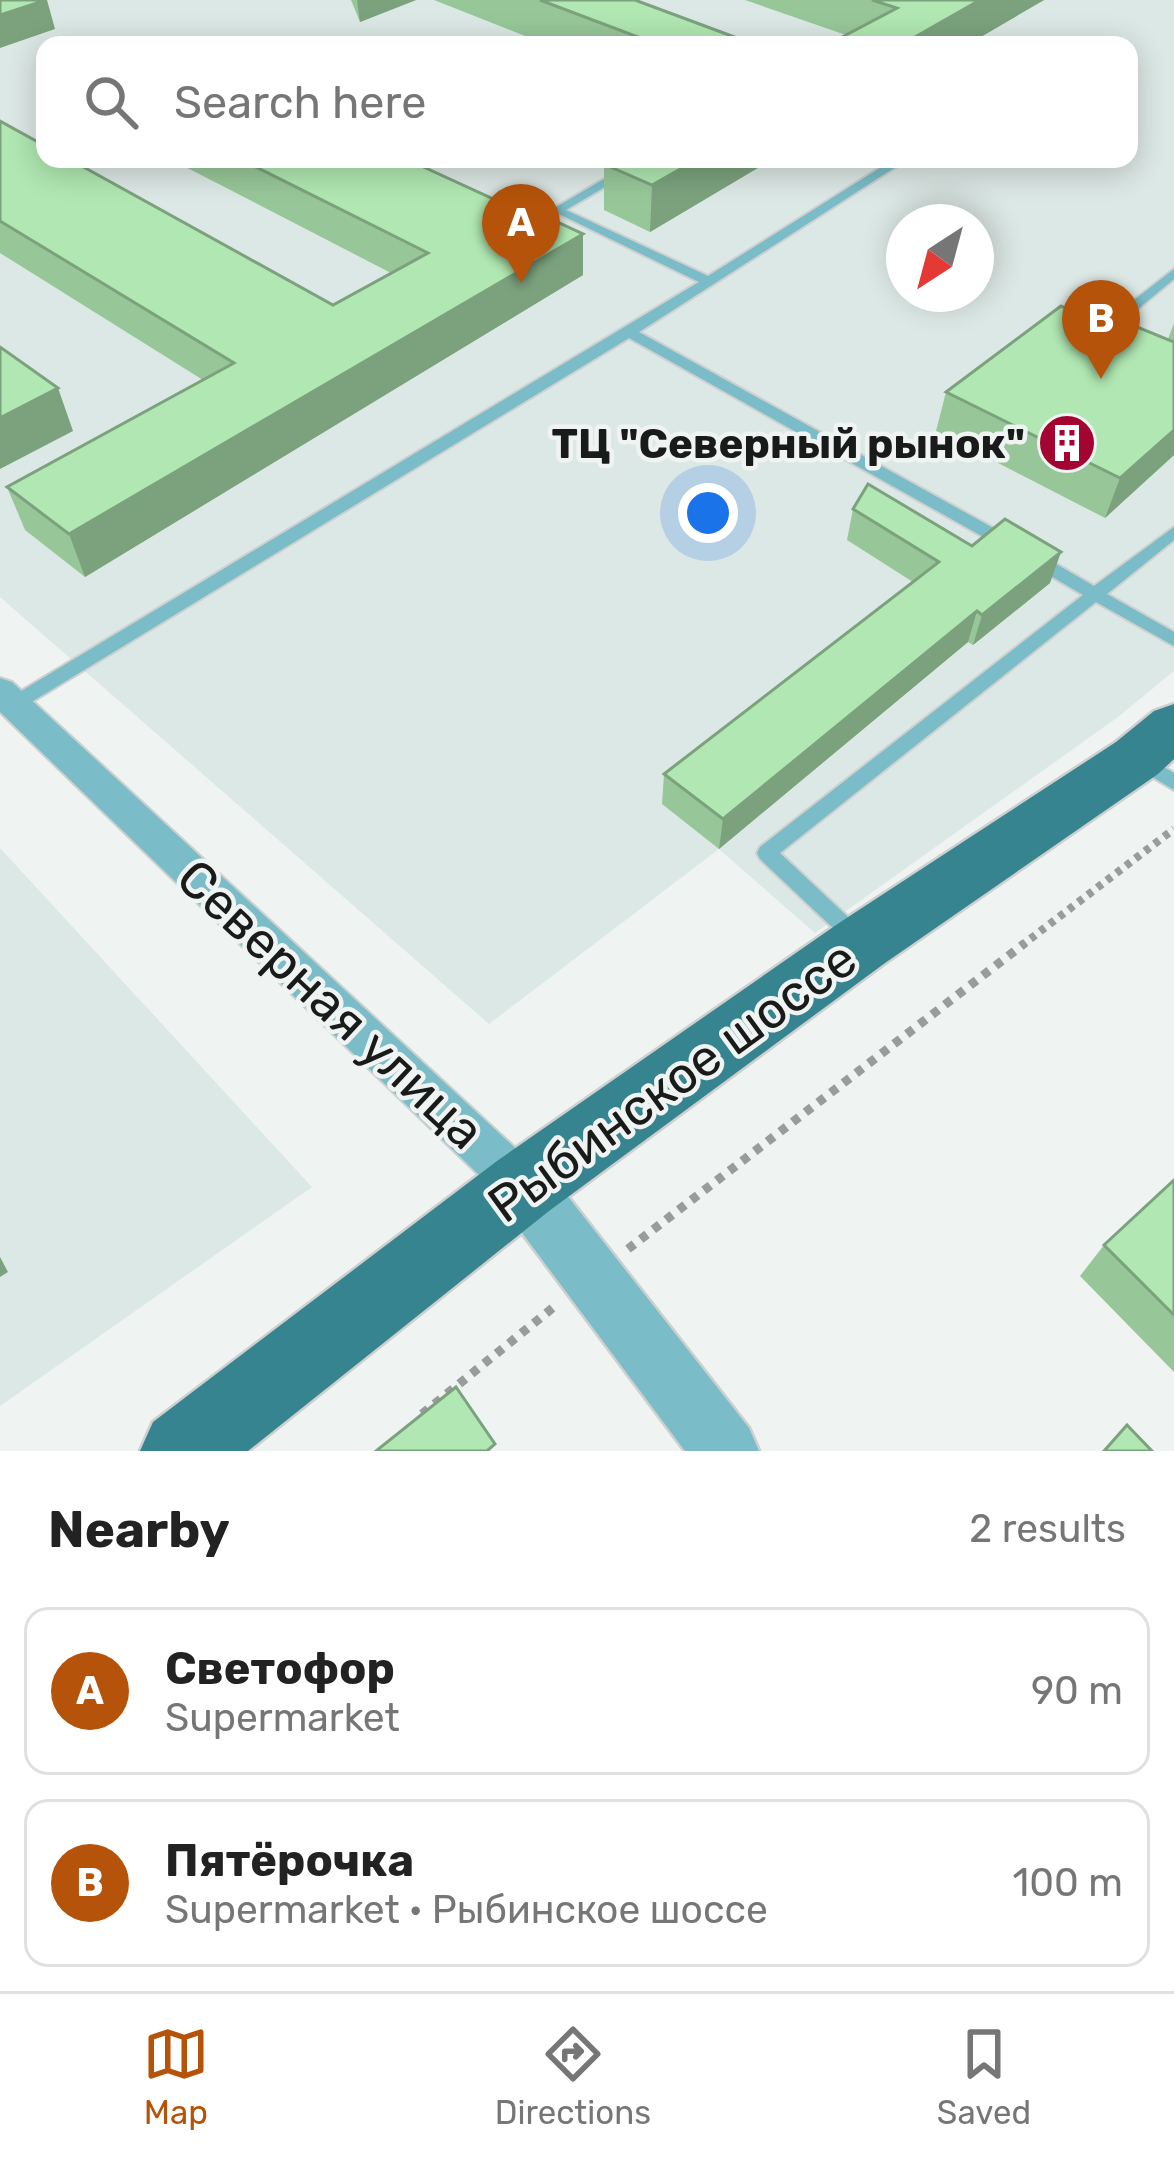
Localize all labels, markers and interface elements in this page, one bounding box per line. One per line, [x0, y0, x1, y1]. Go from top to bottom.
search box [36, 36, 1138, 168]
icon: search [78, 69, 144, 135]
text: Search here [174, 76, 426, 129]
pin: A [482, 184, 560, 283]
north arrow [886, 204, 994, 312]
pin: B [1062, 280, 1140, 379]
building icon: ТЦ "Северный рынок" [1036, 412, 1098, 474]
place label: ТЦ "Северный рынок" [551, 419, 1025, 469]
your location [678, 483, 738, 543]
street label: Северная улица [165, 847, 496, 1162]
street label: Рыбинское шоссе [477, 928, 868, 1235]
text: Nearby [48, 1499, 230, 1560]
text: 2 results [969, 1506, 1126, 1552]
text: Светофор [165, 1642, 395, 1695]
text: A [76, 1668, 104, 1714]
text: 90 m [1031, 1668, 1123, 1714]
text: Supermarket [165, 1695, 400, 1741]
text: Пятёрочка [165, 1834, 414, 1887]
text: B [76, 1860, 104, 1906]
text: 100 m [1013, 1860, 1123, 1906]
text: Supermarket · Рыбинское шоссе [165, 1887, 768, 1933]
tab: Map [143, 2021, 209, 2132]
tab: Directions [495, 2021, 651, 2132]
tab: Saved [937, 2021, 1031, 2132]

